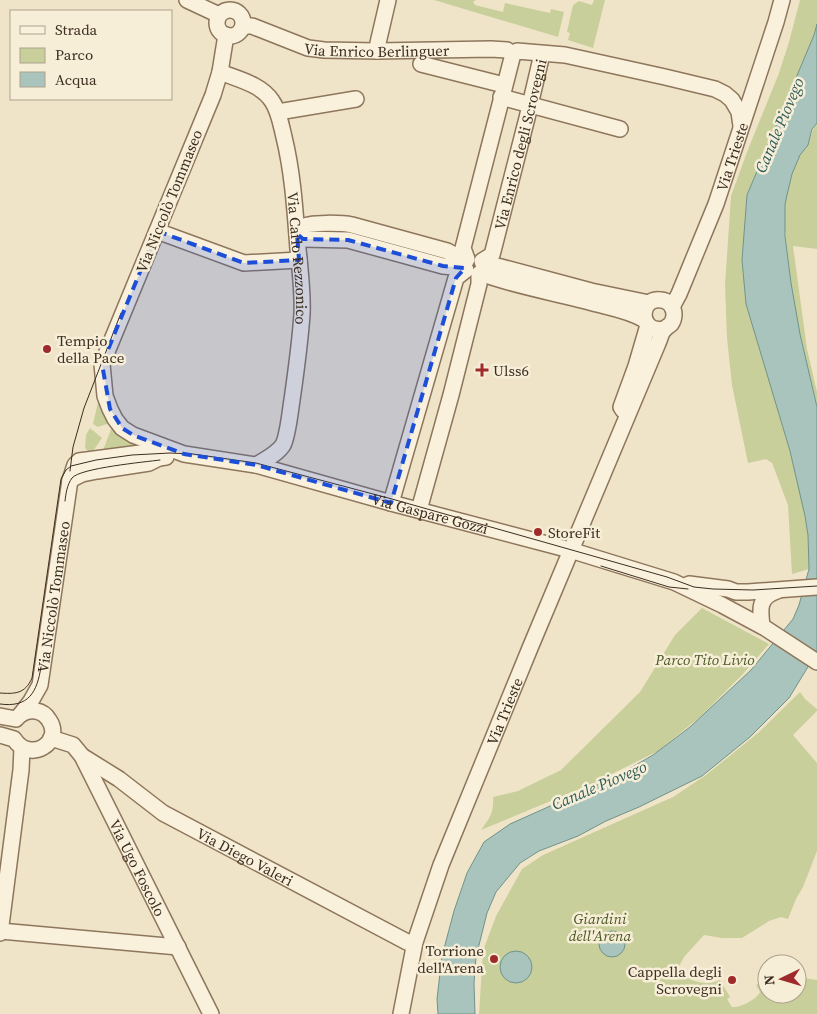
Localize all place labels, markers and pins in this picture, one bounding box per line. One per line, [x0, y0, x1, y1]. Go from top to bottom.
place label: Tempio della Pace [57, 330, 125, 368]
marker: Tempio della Pace [41, 343, 53, 355]
place label: Ulss6 [493, 360, 529, 381]
marker: Ulss6 [475, 363, 489, 377]
place label: StoreFit [548, 522, 600, 543]
marker: StoreFit [532, 526, 544, 538]
place label: Torrione dell'Arena [417, 940, 484, 978]
marker: Torrione dell'Arena [488, 953, 500, 965]
place label: Cappella degli Scrovegni [628, 961, 722, 999]
marker: Cappella degli Scrovegni [726, 974, 738, 986]

